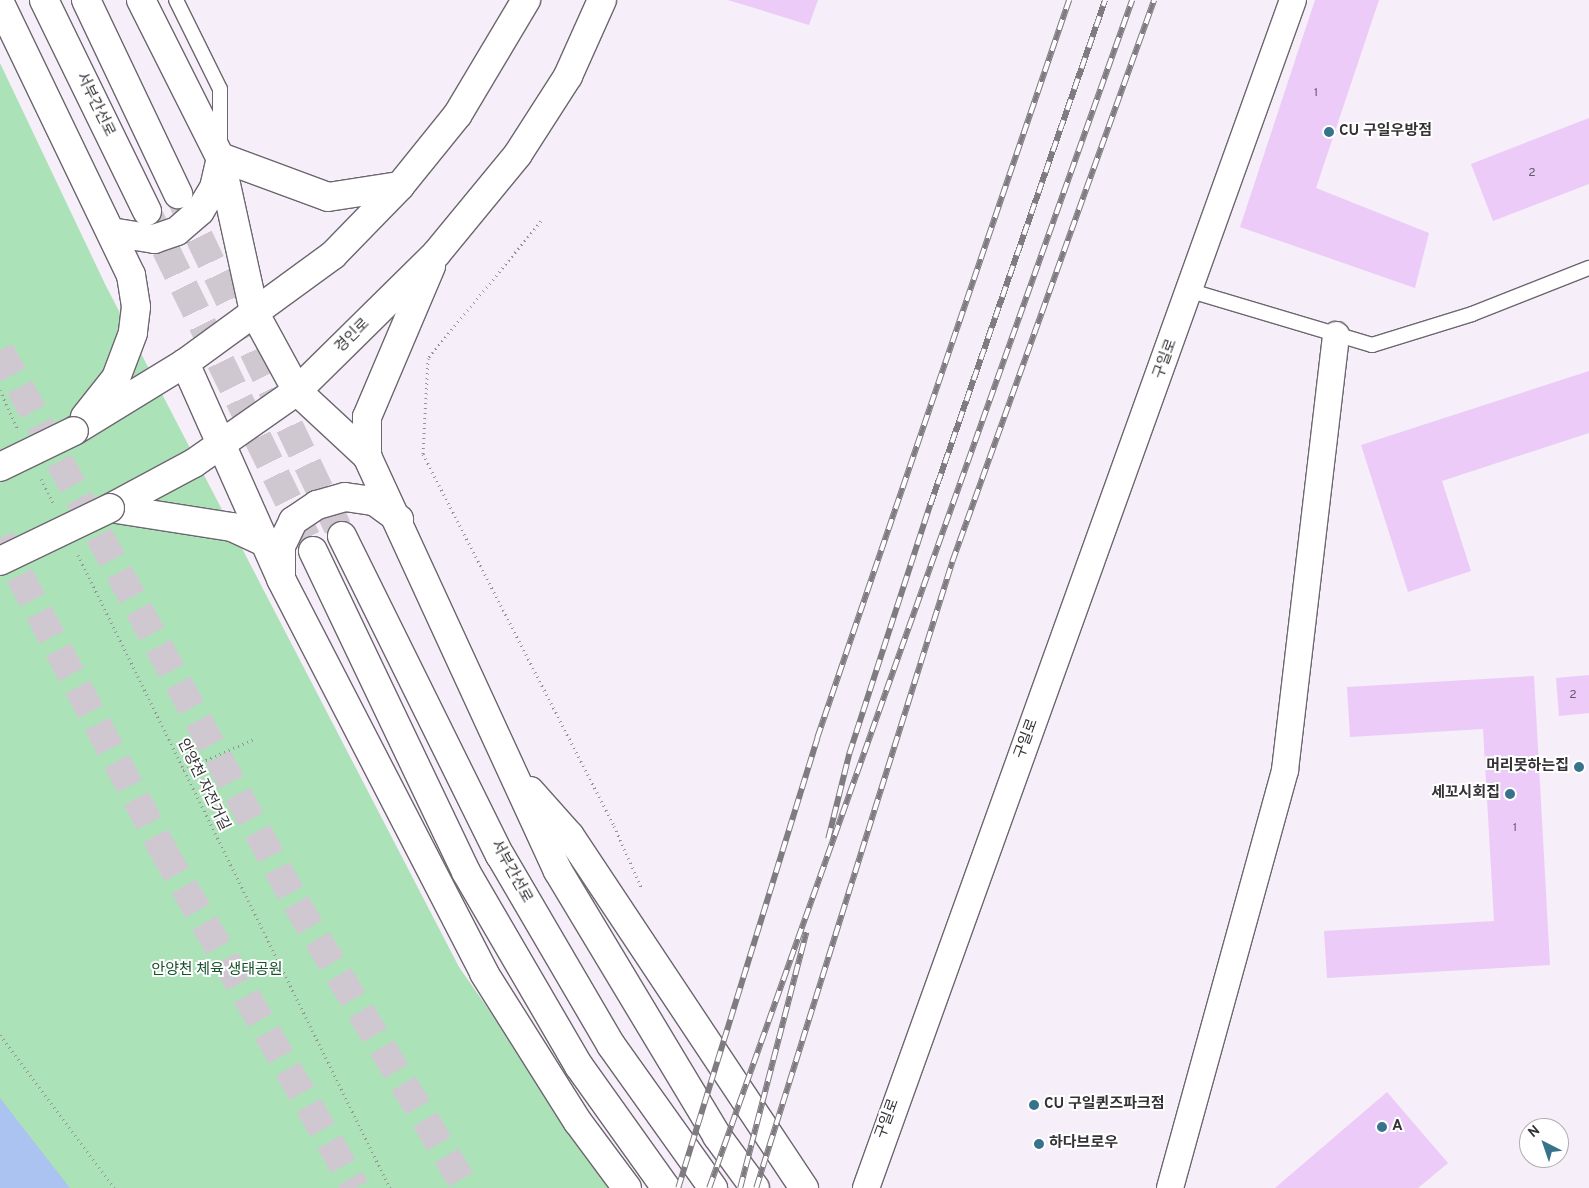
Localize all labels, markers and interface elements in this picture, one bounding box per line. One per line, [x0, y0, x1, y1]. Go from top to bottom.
street label: 서부간선로 [72, 70, 118, 140]
house number: 1 [1314, 87, 1318, 101]
place label: CU 구일우방점 [1339, 123, 1432, 141]
marker: CU 구일우방점 [1323, 126, 1335, 138]
house number: 2 [1528, 167, 1536, 181]
street label: 경인로 [332, 315, 374, 357]
street label: 구일로 [1150, 336, 1182, 382]
house number: 2 [1569, 689, 1577, 703]
street label: 구일로 [1011, 716, 1043, 762]
street label: 안양천 자전거길 [173, 736, 233, 834]
place label: 머리못하는집 [1486, 758, 1569, 776]
marker: 머리못하는집 [1573, 761, 1585, 773]
place label: 세꼬시회집 [1431, 785, 1500, 803]
marker: 세꼬시회집 [1504, 788, 1516, 800]
house number: 1 [1513, 822, 1517, 836]
street label: 서부간선로 [486, 837, 536, 907]
park label: 안양천 체육 생태공원 [151, 962, 283, 980]
street label: 구일로 [872, 1096, 904, 1142]
place label: CU 구일퀸즈파크점 [1044, 1096, 1165, 1114]
marker: CU 구일퀸즈파크점 [1028, 1099, 1040, 1111]
place label: A [1392, 1118, 1403, 1136]
north arrow [1519, 1118, 1569, 1168]
marker: A [1376, 1121, 1388, 1133]
text: N [1525, 1122, 1544, 1142]
place label: 하다브로우 [1049, 1135, 1118, 1153]
marker: 하다브로우 [1033, 1138, 1045, 1150]

